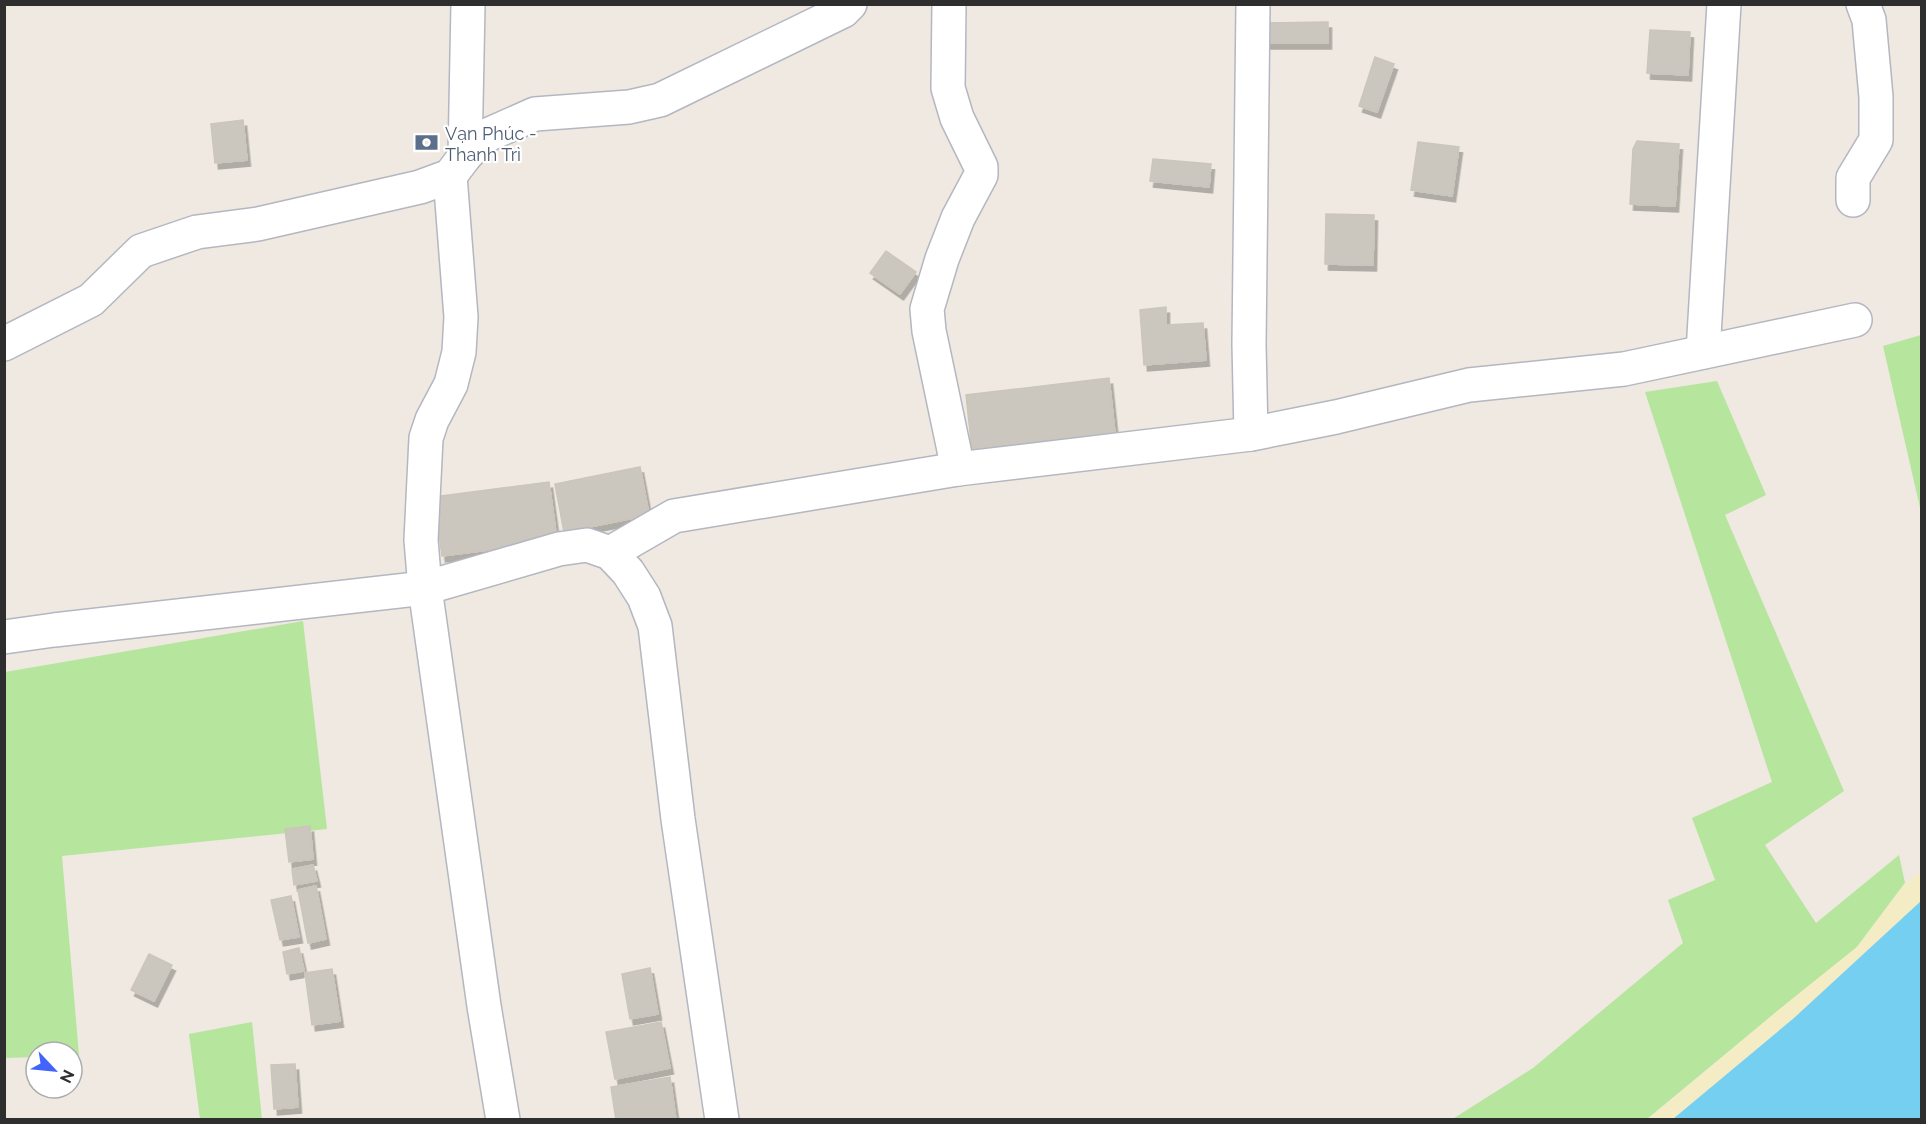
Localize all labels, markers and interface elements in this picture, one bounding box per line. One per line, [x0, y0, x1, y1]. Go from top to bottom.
place label: Vạn Phúc - Thanh Trì [445, 123, 537, 165]
bank icon: Vạn Phúc - Thanh Trì [414, 130, 440, 156]
north arrow [24, 1040, 84, 1100]
text: N [56, 1067, 78, 1086]

